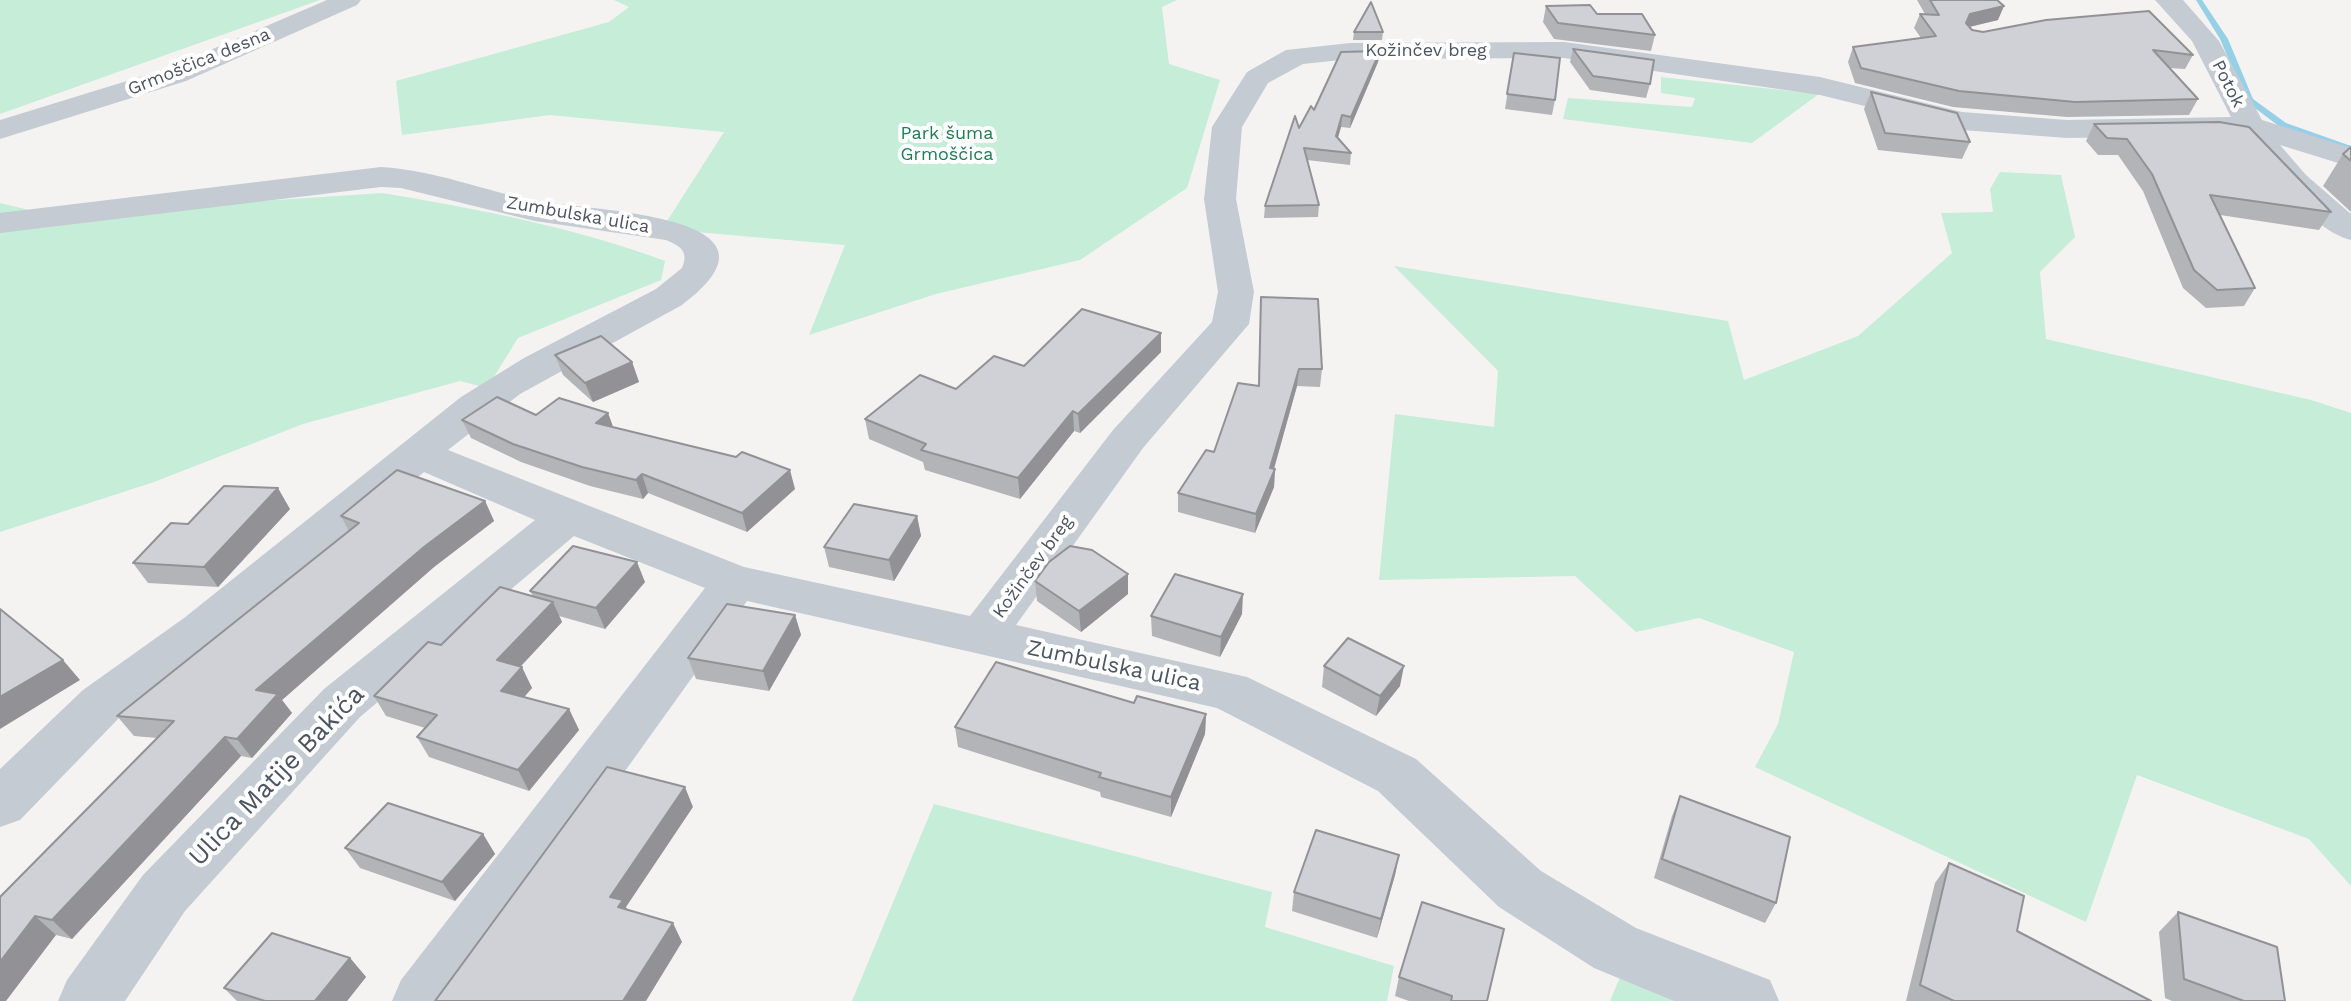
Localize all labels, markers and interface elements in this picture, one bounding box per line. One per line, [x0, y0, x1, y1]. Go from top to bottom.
street label: Grmoščica desna [125, 24, 273, 100]
street label: Kožinčev breg [1365, 40, 1487, 62]
street label: Potok [2207, 57, 2249, 111]
park label: Park šuma Grmoščica [901, 123, 993, 166]
street label: Zumbulska ulica [505, 192, 651, 238]
street label: Kožinčev breg [989, 512, 1077, 622]
street label: Zumbulska ulica [1025, 635, 1203, 697]
street label: Ulica Matije Bakića [183, 679, 371, 873]

